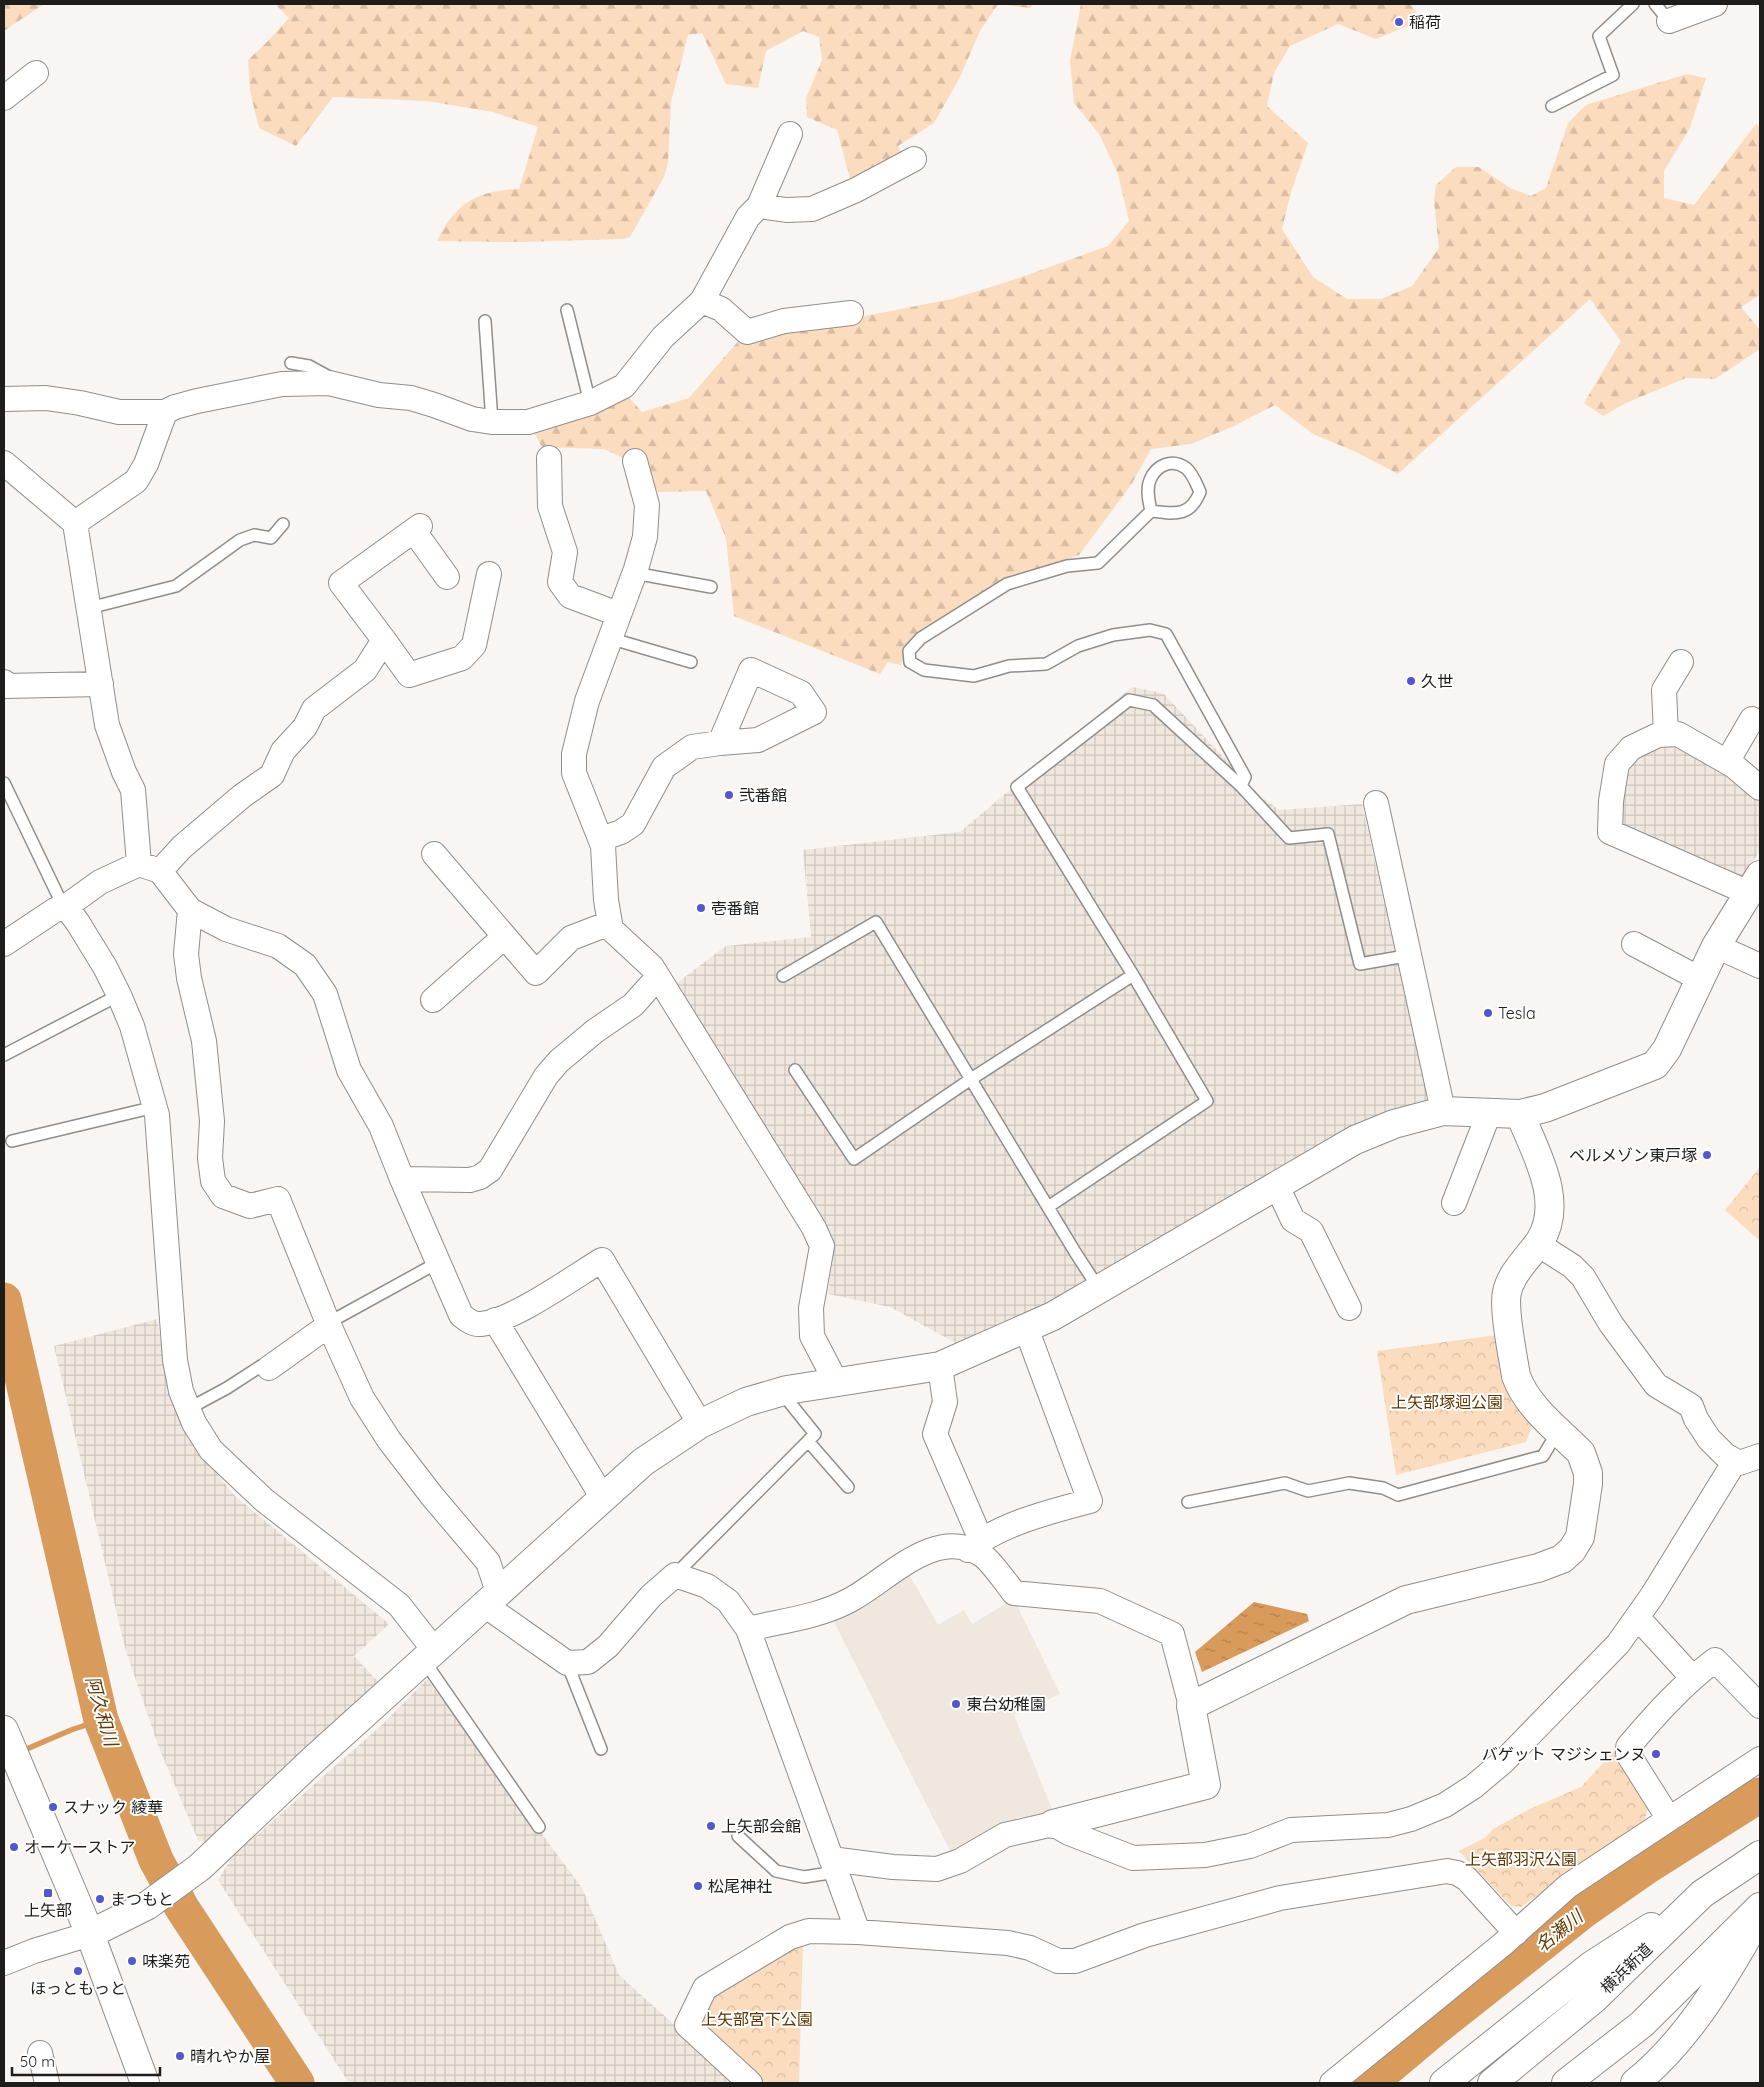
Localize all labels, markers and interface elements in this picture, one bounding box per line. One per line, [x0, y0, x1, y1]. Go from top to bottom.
place label: 稲荷 [1409, 12, 1441, 32]
marker: 稲荷 [1393, 16, 1405, 28]
place label: 久世 [1421, 671, 1453, 691]
marker: 久世 [1405, 675, 1417, 687]
place label: 弐番館 [739, 785, 787, 805]
marker: 弐番館 [723, 789, 735, 801]
place label: 壱番館 [711, 898, 759, 918]
marker: 壱番館 [695, 902, 707, 914]
place label: Tesla [1498, 1003, 1536, 1023]
marker: Tesla [1482, 1007, 1494, 1019]
place label: ベルメゾン東戸塚 [1569, 1145, 1697, 1165]
marker: ベルメゾン東戸塚 [1701, 1149, 1713, 1161]
park label: 上矢部塚迴公園 [1391, 1392, 1503, 1412]
water label: 阿久和川 [81, 1673, 124, 1751]
place label: 東台幼稚園 [966, 1694, 1046, 1714]
marker: 東台幼稚園 [950, 1698, 962, 1710]
place label: バゲット マジシェンヌ [1482, 1744, 1646, 1764]
marker: バゲット マジシェンヌ [1650, 1748, 1662, 1760]
place label: スナック 綾華 [63, 1797, 163, 1817]
marker: スナック 綾華 [47, 1801, 59, 1813]
place label: 上矢部会館 [721, 1816, 801, 1836]
marker: 上矢部会館 [705, 1820, 717, 1832]
place label: オーケーストア [24, 1837, 135, 1857]
marker: オーケーストア [8, 1841, 20, 1853]
park label: 上矢部羽沢公園 [1465, 1849, 1577, 1869]
place label: 松尾神社 [708, 1876, 772, 1896]
marker: 松尾神社 [692, 1880, 704, 1892]
marker: 上矢部 [42, 1887, 54, 1899]
place label: まつもと [110, 1889, 174, 1909]
marker: まつもと [94, 1893, 106, 1905]
place label: 上矢部 [24, 1900, 72, 1920]
water label: 名瀬川 [1531, 1904, 1589, 1957]
street label: 横浜新道 [1596, 1939, 1656, 1997]
place label: 味楽苑 [142, 1951, 190, 1971]
marker: 味楽苑 [126, 1955, 138, 1967]
marker: ほっともっと [72, 1965, 84, 1977]
place label: ほっともっと [30, 1978, 126, 1998]
park label: 上矢部宮下公園 [701, 2009, 813, 2029]
scale bar [12, 2044, 160, 2076]
place label: 晴れやか屋 [190, 2046, 270, 2066]
marker: 晴れやか屋 [174, 2050, 186, 2062]
text: 50 m [20, 2052, 55, 2071]

